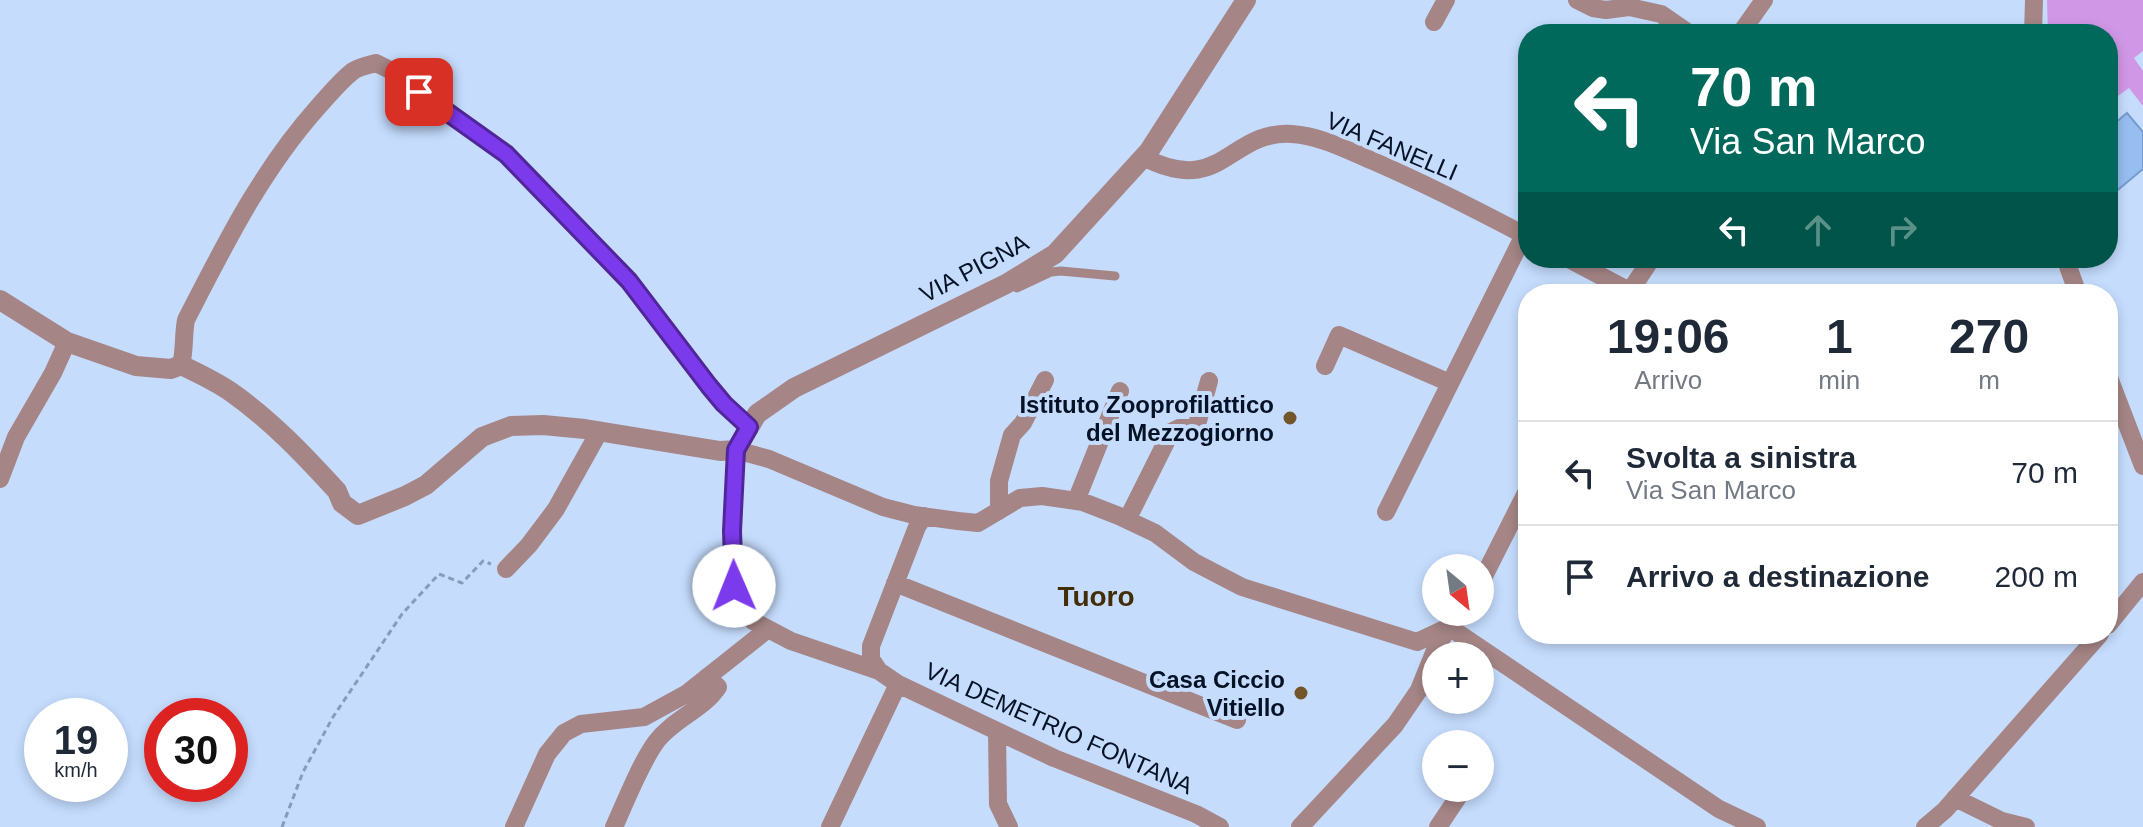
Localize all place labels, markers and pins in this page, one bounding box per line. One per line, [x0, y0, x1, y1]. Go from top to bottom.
pin [385, 58, 453, 126]
place label: Istituto Zooprofilattico del Mezzogiorno [1019, 391, 1274, 446]
marker: Istituto Zooprofilattico del Mezzogiorno [1281, 409, 1299, 427]
place label: Casa Ciccio Vitiello [1149, 666, 1285, 721]
marker: Casa Ciccio Vitiello [1292, 684, 1310, 702]

